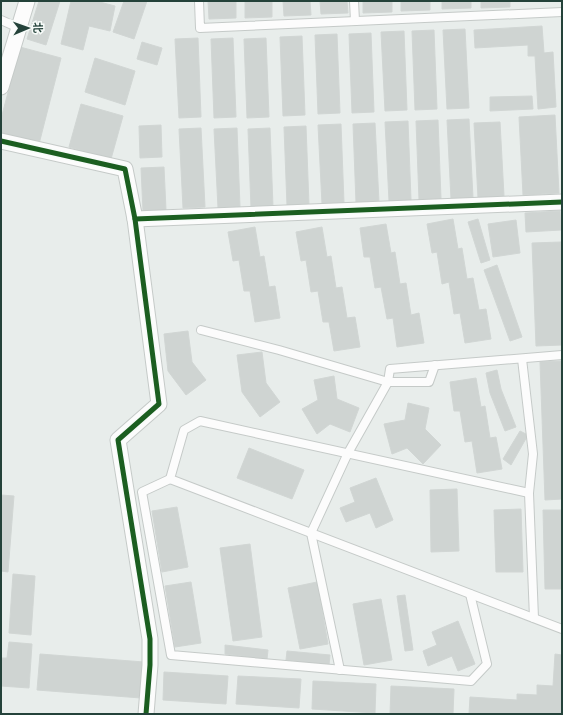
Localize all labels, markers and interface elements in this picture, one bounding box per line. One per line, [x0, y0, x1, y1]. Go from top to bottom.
north arrow [8, 8, 48, 48]
text: 北 [32, 22, 45, 33]

